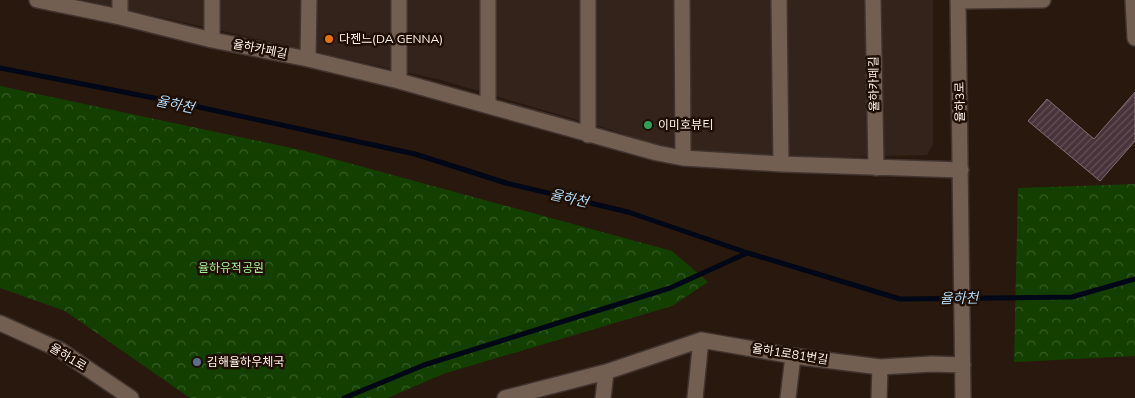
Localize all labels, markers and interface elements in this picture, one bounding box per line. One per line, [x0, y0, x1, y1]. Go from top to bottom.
place label: 다젠느(DA GENNA) [339, 31, 443, 46]
marker: 다젠느(DA GENNA) [323, 33, 335, 45]
street label: 율하카페길 [232, 36, 289, 61]
street label: 율하카페길 [866, 56, 881, 112]
street label: 율하3로 [952, 82, 967, 122]
water label: 율하천 [154, 91, 197, 117]
place label: 이미호뷰티 [658, 117, 713, 132]
marker: 이미호뷰티 [642, 119, 654, 131]
water label: 율하천 [548, 185, 591, 211]
park label: 율하유적공원 [198, 260, 264, 275]
water label: 율하천 [940, 289, 980, 307]
street label: 율하1로 [47, 340, 89, 373]
street label: 율하1로81번길 [751, 340, 829, 367]
place label: 김해율하우체국 [207, 354, 284, 369]
marker: 김해율하우체국 [191, 356, 203, 368]

